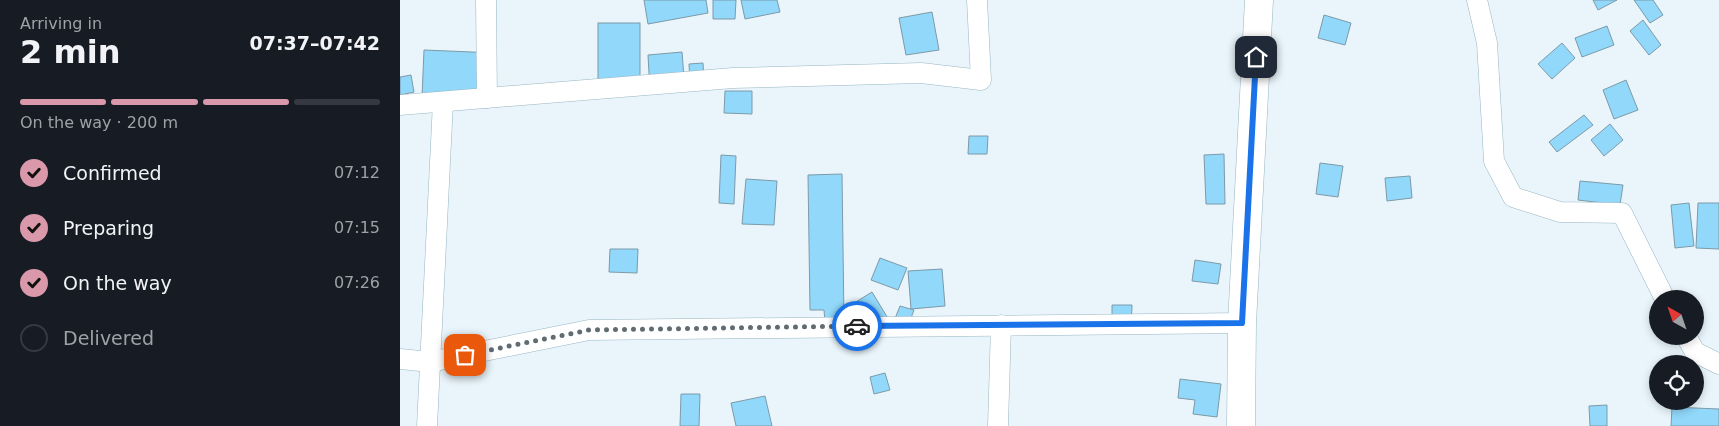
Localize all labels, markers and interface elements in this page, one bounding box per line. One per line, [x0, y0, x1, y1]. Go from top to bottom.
text: Arriving in [20, 14, 102, 33]
text: 07:37–07:42 [250, 32, 380, 54]
text: 2 min [20, 33, 121, 71]
pin [1235, 36, 1277, 78]
icon: home [1242, 43, 1270, 71]
text: On the way · 200 m [20, 113, 178, 132]
icon: check [20, 159, 48, 187]
text: Confirmed [63, 162, 162, 184]
text: 07:12 [334, 163, 380, 182]
icon: check [20, 214, 48, 242]
text: Preparing [63, 217, 154, 239]
text: 07:15 [334, 218, 380, 237]
icon: check [20, 269, 48, 297]
text: On the way [63, 272, 172, 294]
text: 07:26 [334, 273, 380, 292]
north arrow [1649, 290, 1704, 345]
map controls [1649, 290, 1704, 410]
courier [832, 301, 882, 351]
icon: car [843, 312, 871, 340]
text: Delivered [63, 327, 154, 349]
pin [444, 334, 486, 376]
icon: bag [451, 341, 479, 369]
button: locate [1649, 355, 1704, 410]

